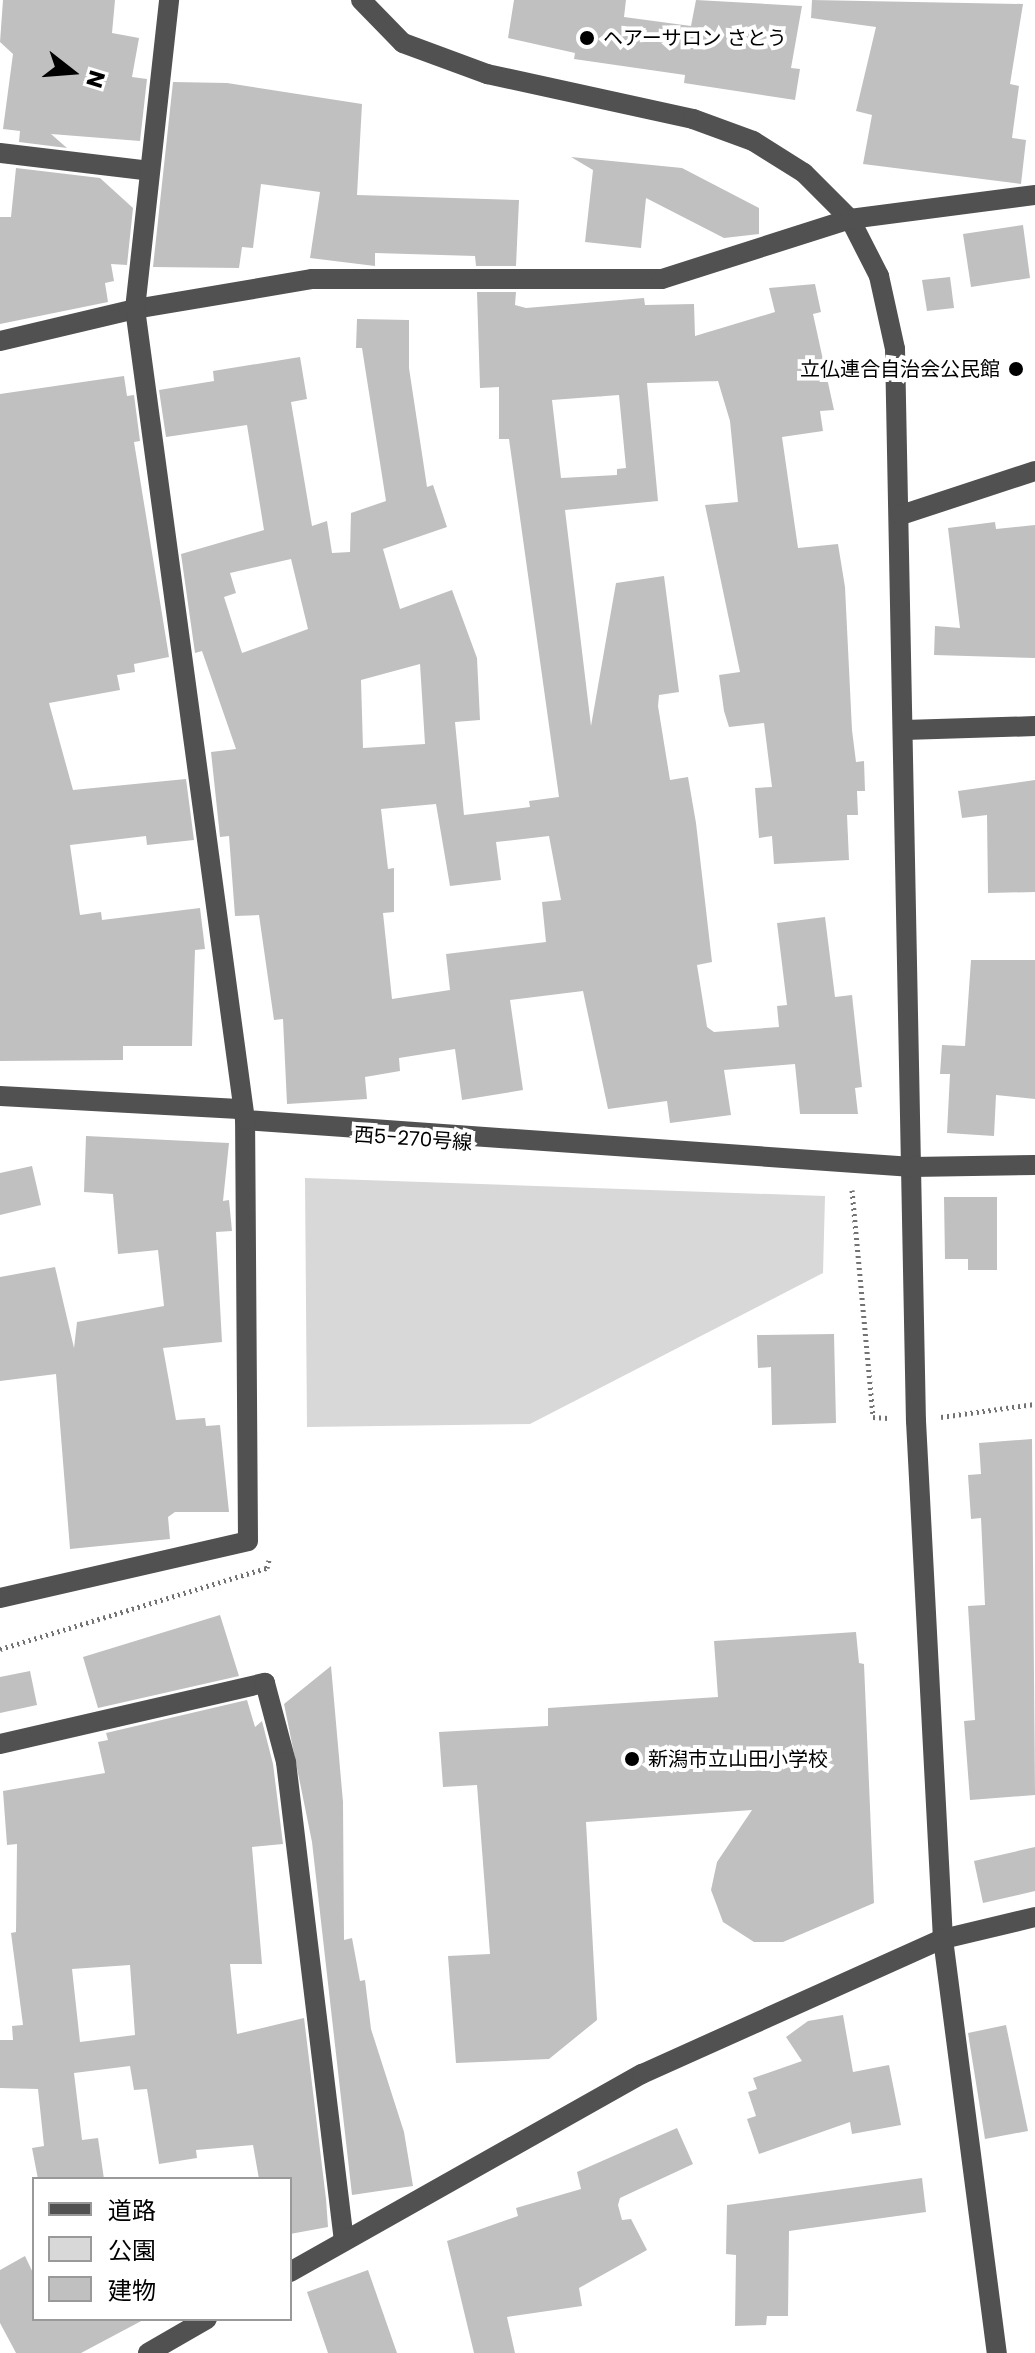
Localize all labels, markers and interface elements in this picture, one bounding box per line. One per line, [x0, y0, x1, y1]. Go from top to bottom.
place label: ヘアーサロン さとう [603, 26, 787, 50]
marker: ヘアーサロン さとう [578, 29, 596, 47]
north arrow [32, 32, 112, 112]
text: N [78, 67, 113, 92]
place label: 立仏連合自治会公民館 [800, 357, 1000, 381]
marker: 立仏連合自治会公民館 [1007, 360, 1025, 378]
street label: 西5-270号線 [353, 1123, 473, 1155]
place label: 新潟市立山田小学校 [648, 1747, 828, 1771]
marker: 新潟市立山田小学校 [623, 1750, 641, 1768]
legend [32, 2177, 292, 2321]
text: 道路 [108, 2194, 156, 2227]
text: 公園 [108, 2234, 156, 2267]
text: 建物 [108, 2274, 156, 2307]

